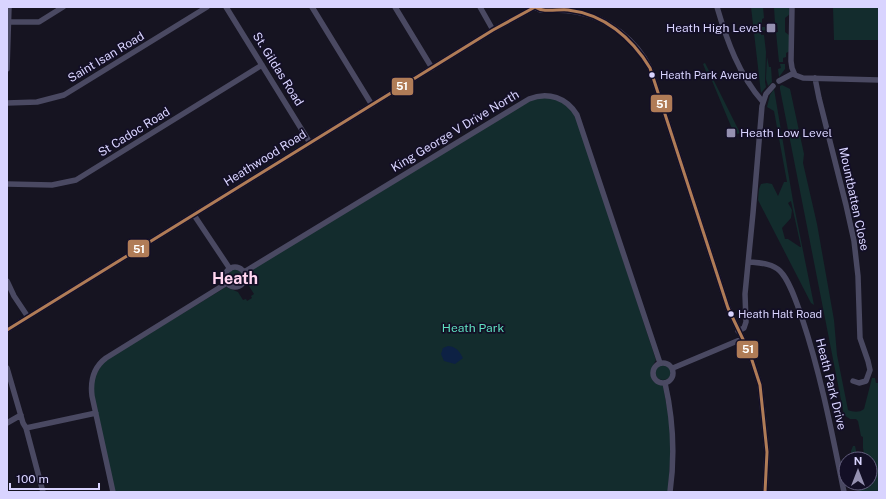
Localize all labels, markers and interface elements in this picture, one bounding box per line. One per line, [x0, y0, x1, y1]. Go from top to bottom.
place label: Heath High Level [666, 21, 762, 35]
marker: Heath High Level [765, 22, 777, 34]
street label: Saint Isan Road [65, 29, 147, 85]
street label: St. Gildas Road [250, 30, 306, 108]
place label: Heath Park Avenue [660, 69, 758, 81]
marker: Heath Park Avenue [647, 70, 657, 80]
line badge: 51 [391, 77, 414, 96]
text: 51 [396, 80, 408, 92]
street label: King George V Drive North [389, 87, 521, 175]
line badge: 51 [650, 94, 673, 113]
text: 51 [656, 98, 668, 110]
street label: St Cadoc Road [96, 104, 172, 160]
place label: Heath Low Level [740, 126, 832, 140]
street label: Heathwood Road [221, 127, 309, 189]
marker: Heath Low Level [725, 127, 737, 139]
street label: Mountbatten Close [836, 146, 872, 252]
line badge: 51 [127, 239, 150, 258]
text: 51 [133, 243, 145, 255]
district label: Heath [212, 269, 258, 288]
place label: Heath Halt Road [738, 308, 822, 320]
marker: Heath Halt Road [726, 309, 736, 319]
park label: Heath Park [442, 321, 504, 335]
street label: Heath Park Drive [813, 337, 849, 431]
line badge: 51 [736, 340, 759, 359]
text: 51 [742, 343, 754, 355]
north arrow [838, 451, 878, 491]
text: N [854, 455, 862, 467]
scale bar [10, 465, 99, 491]
text: 100 m [16, 472, 49, 486]

